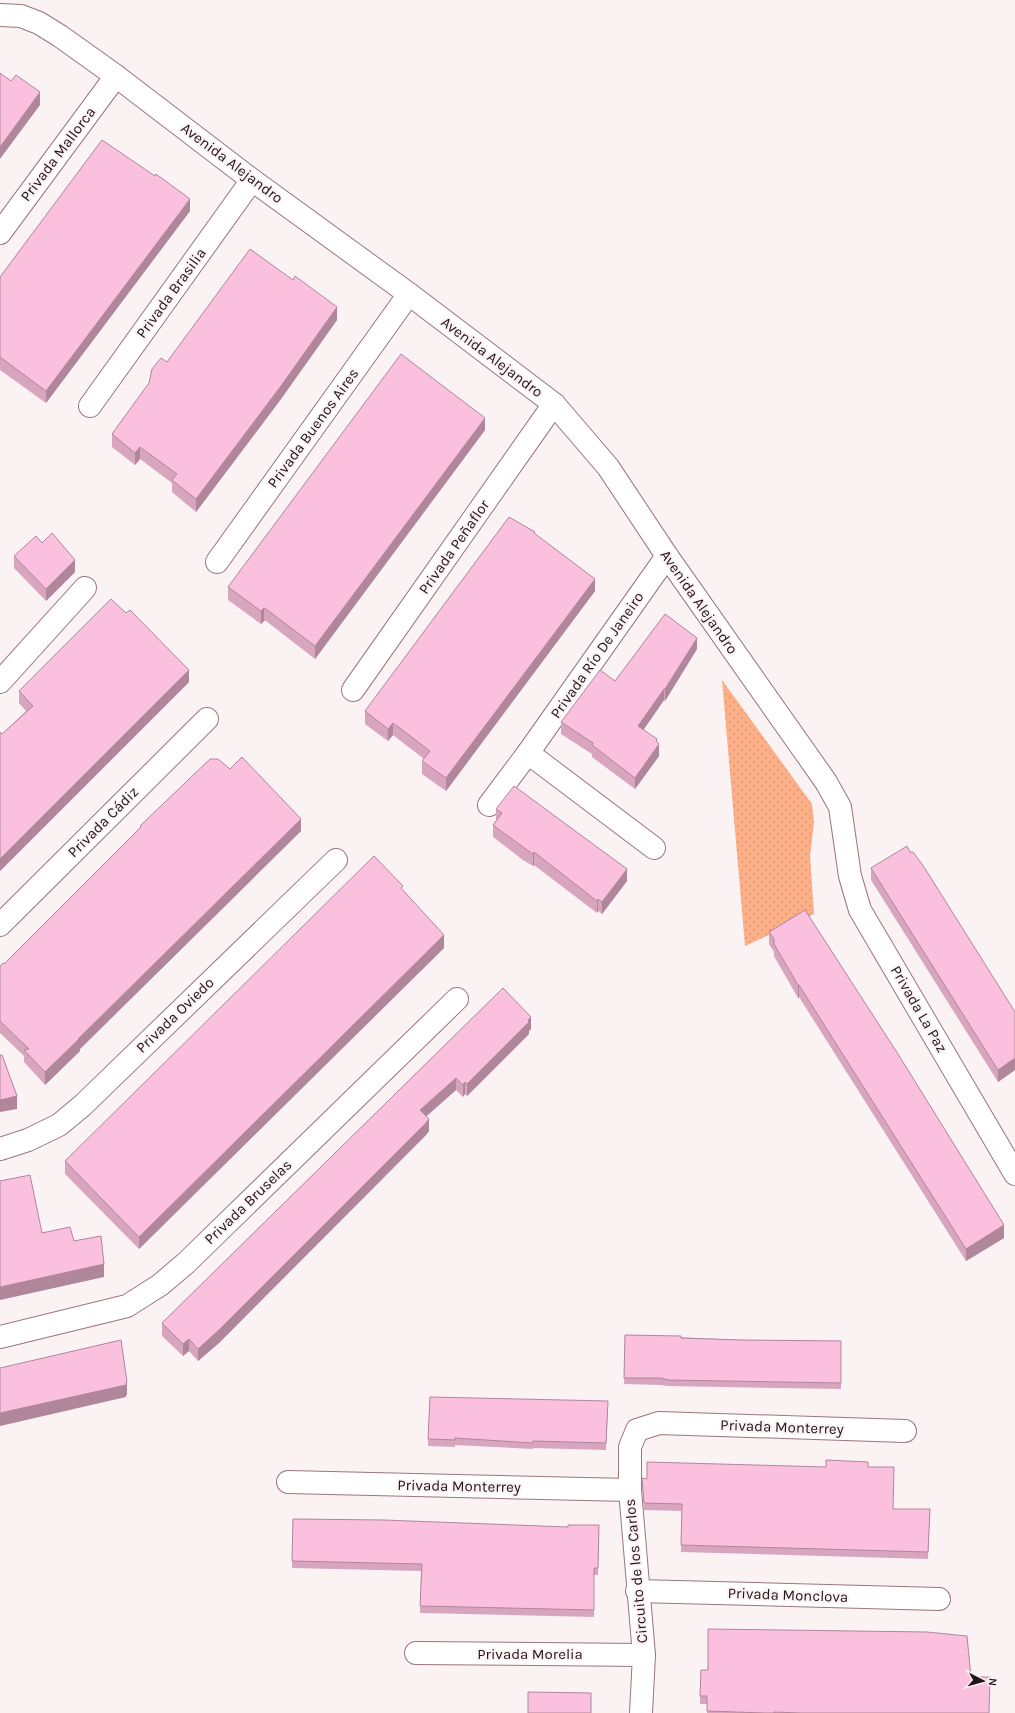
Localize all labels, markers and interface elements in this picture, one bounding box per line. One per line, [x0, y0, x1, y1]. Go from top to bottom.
street label: Privada Mallorca [17, 103, 99, 205]
street label: Avenida Alejandro [178, 119, 286, 207]
street label: Privada Brasilia [132, 244, 210, 342]
street label: Avenida Alejandro [438, 313, 546, 401]
street label: Privada Buenos Aires [264, 365, 362, 491]
street label: Privada Peñaflor [415, 496, 494, 598]
street label: Avenida Alejandro [656, 547, 742, 657]
street label: Privada Río De Janeiro [546, 588, 648, 722]
street label: Privada Cádiz [64, 783, 142, 861]
street label: Privada La Paz [887, 962, 951, 1056]
street label: Privada Oviedo [132, 973, 218, 1057]
street label: Privada Bruselas [201, 1156, 295, 1248]
street label: Privada Monterrey [720, 1416, 844, 1438]
street label: Privada Monterrey [397, 1476, 521, 1496]
street label: Circuito de los Carlos [621, 1498, 651, 1644]
street label: Privada Monclova [727, 1584, 849, 1606]
street label: Privada Morelia [477, 1645, 583, 1663]
north arrow [963, 1661, 1003, 1701]
text: N [986, 1677, 999, 1687]

